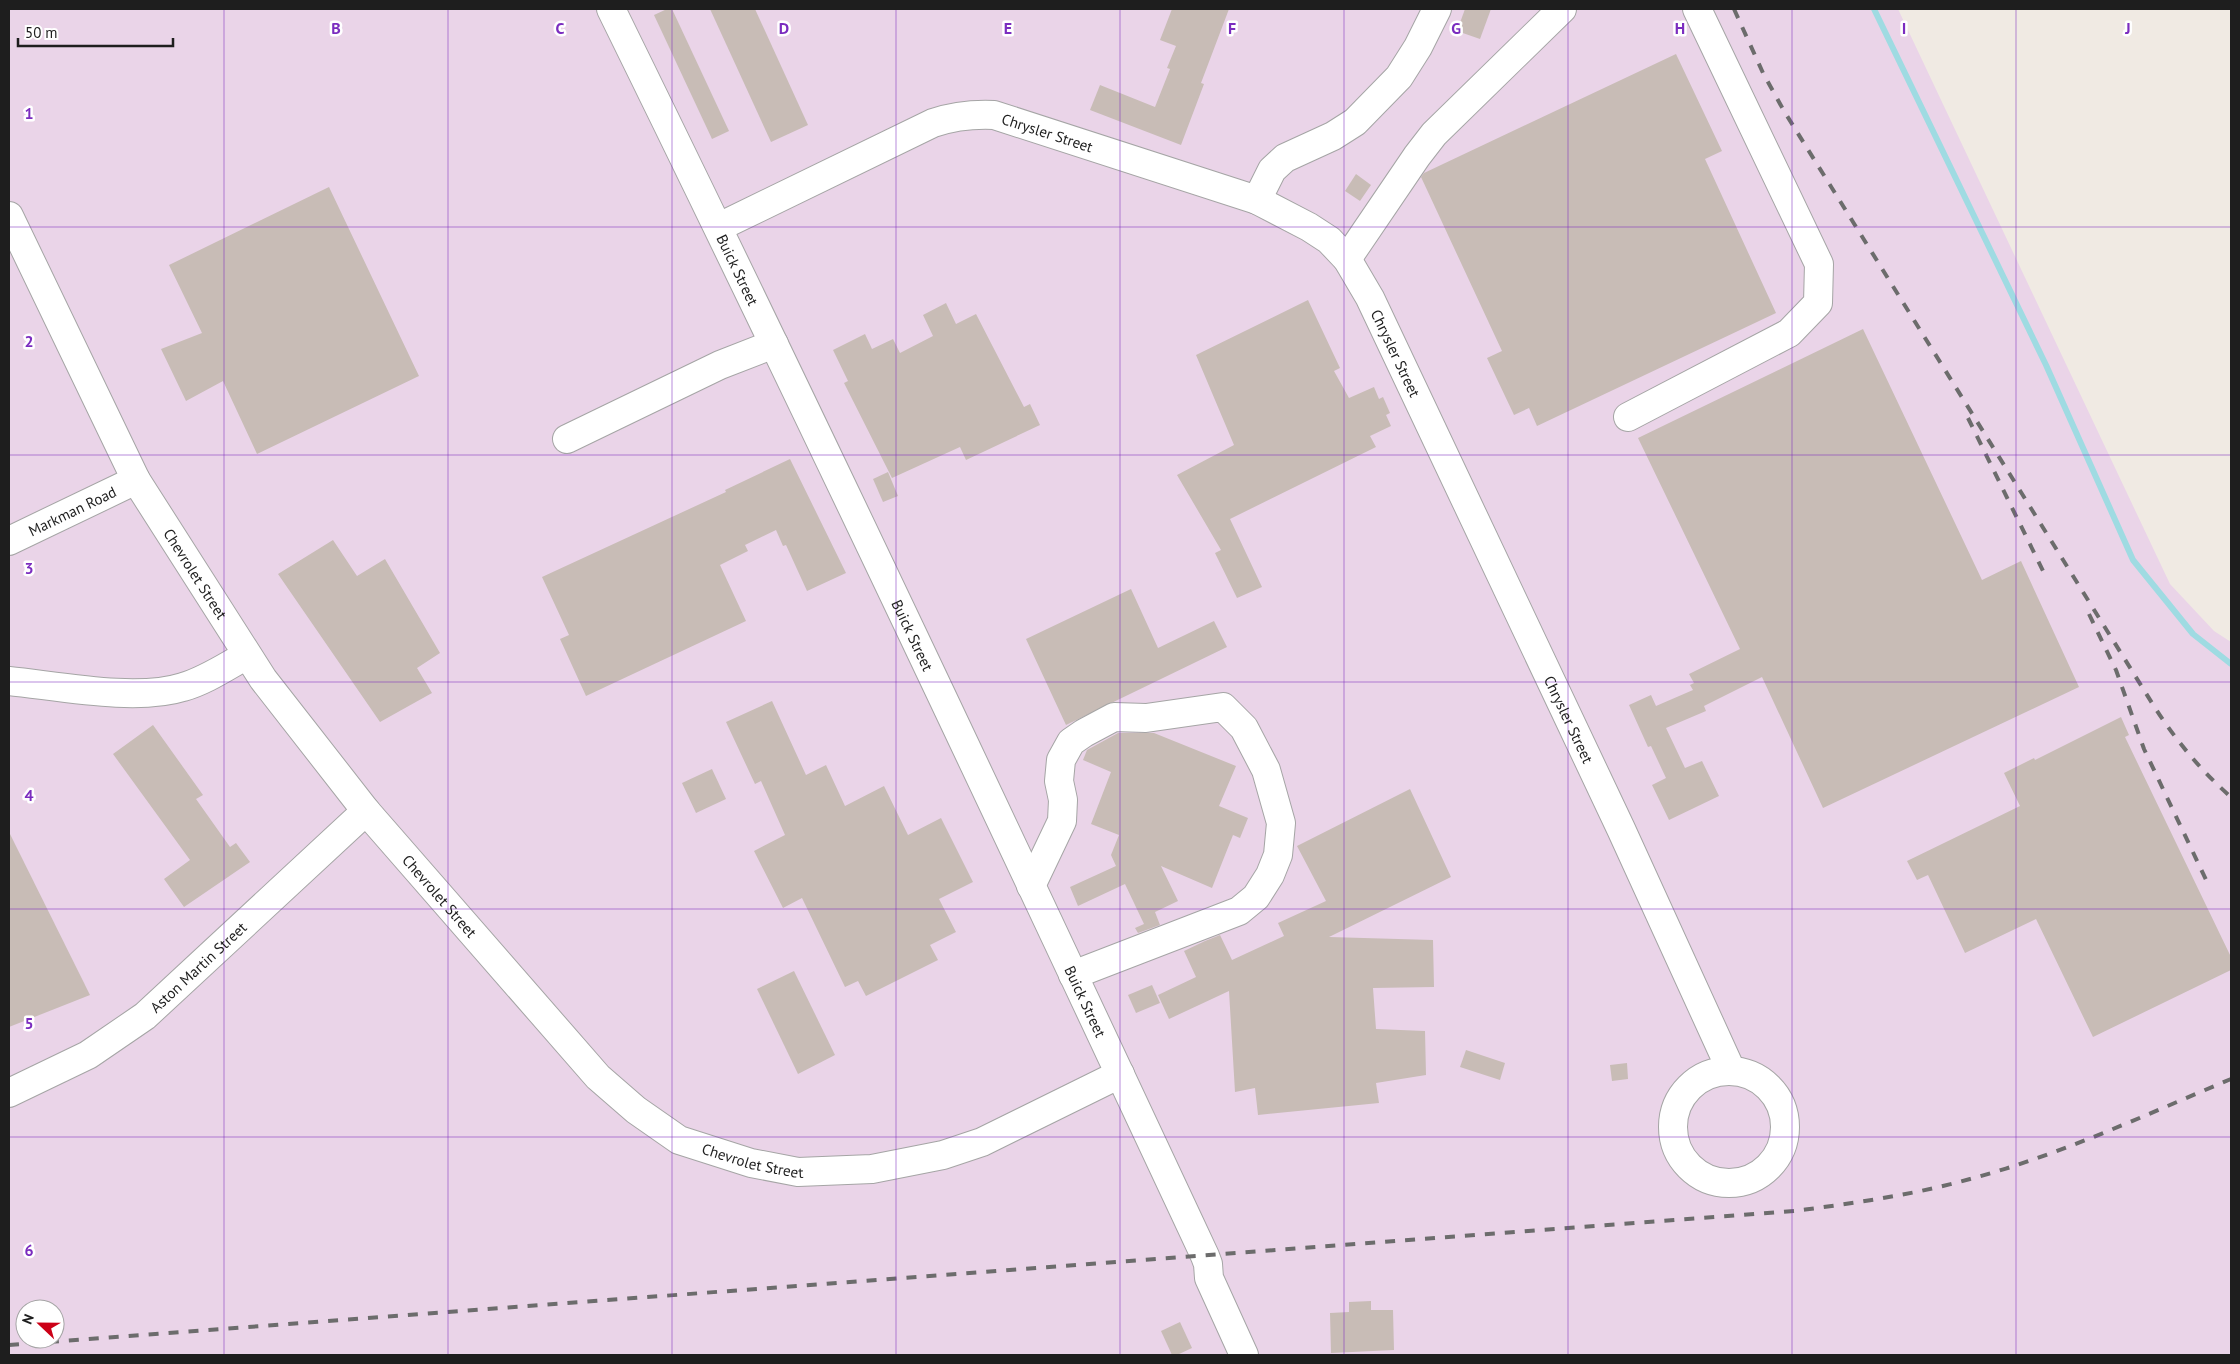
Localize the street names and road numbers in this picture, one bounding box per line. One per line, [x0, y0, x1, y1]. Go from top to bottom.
street label: Chrysler Street [999, 109, 1095, 156]
street label: Buick Street [713, 231, 763, 308]
street label: Chrysler Street [1367, 306, 1425, 400]
street label: Markman Road [25, 481, 119, 540]
street label: Chevrolet Street [160, 525, 232, 623]
street label: Buick Street [888, 596, 938, 674]
street label: Chrysler Street [1540, 672, 1598, 766]
street label: Chevrolet Street [399, 850, 481, 941]
street label: Aston Martin Street [146, 917, 250, 1016]
street label: Buick Street [1061, 963, 1111, 1040]
street label: Chevrolet Street [700, 1139, 804, 1181]

